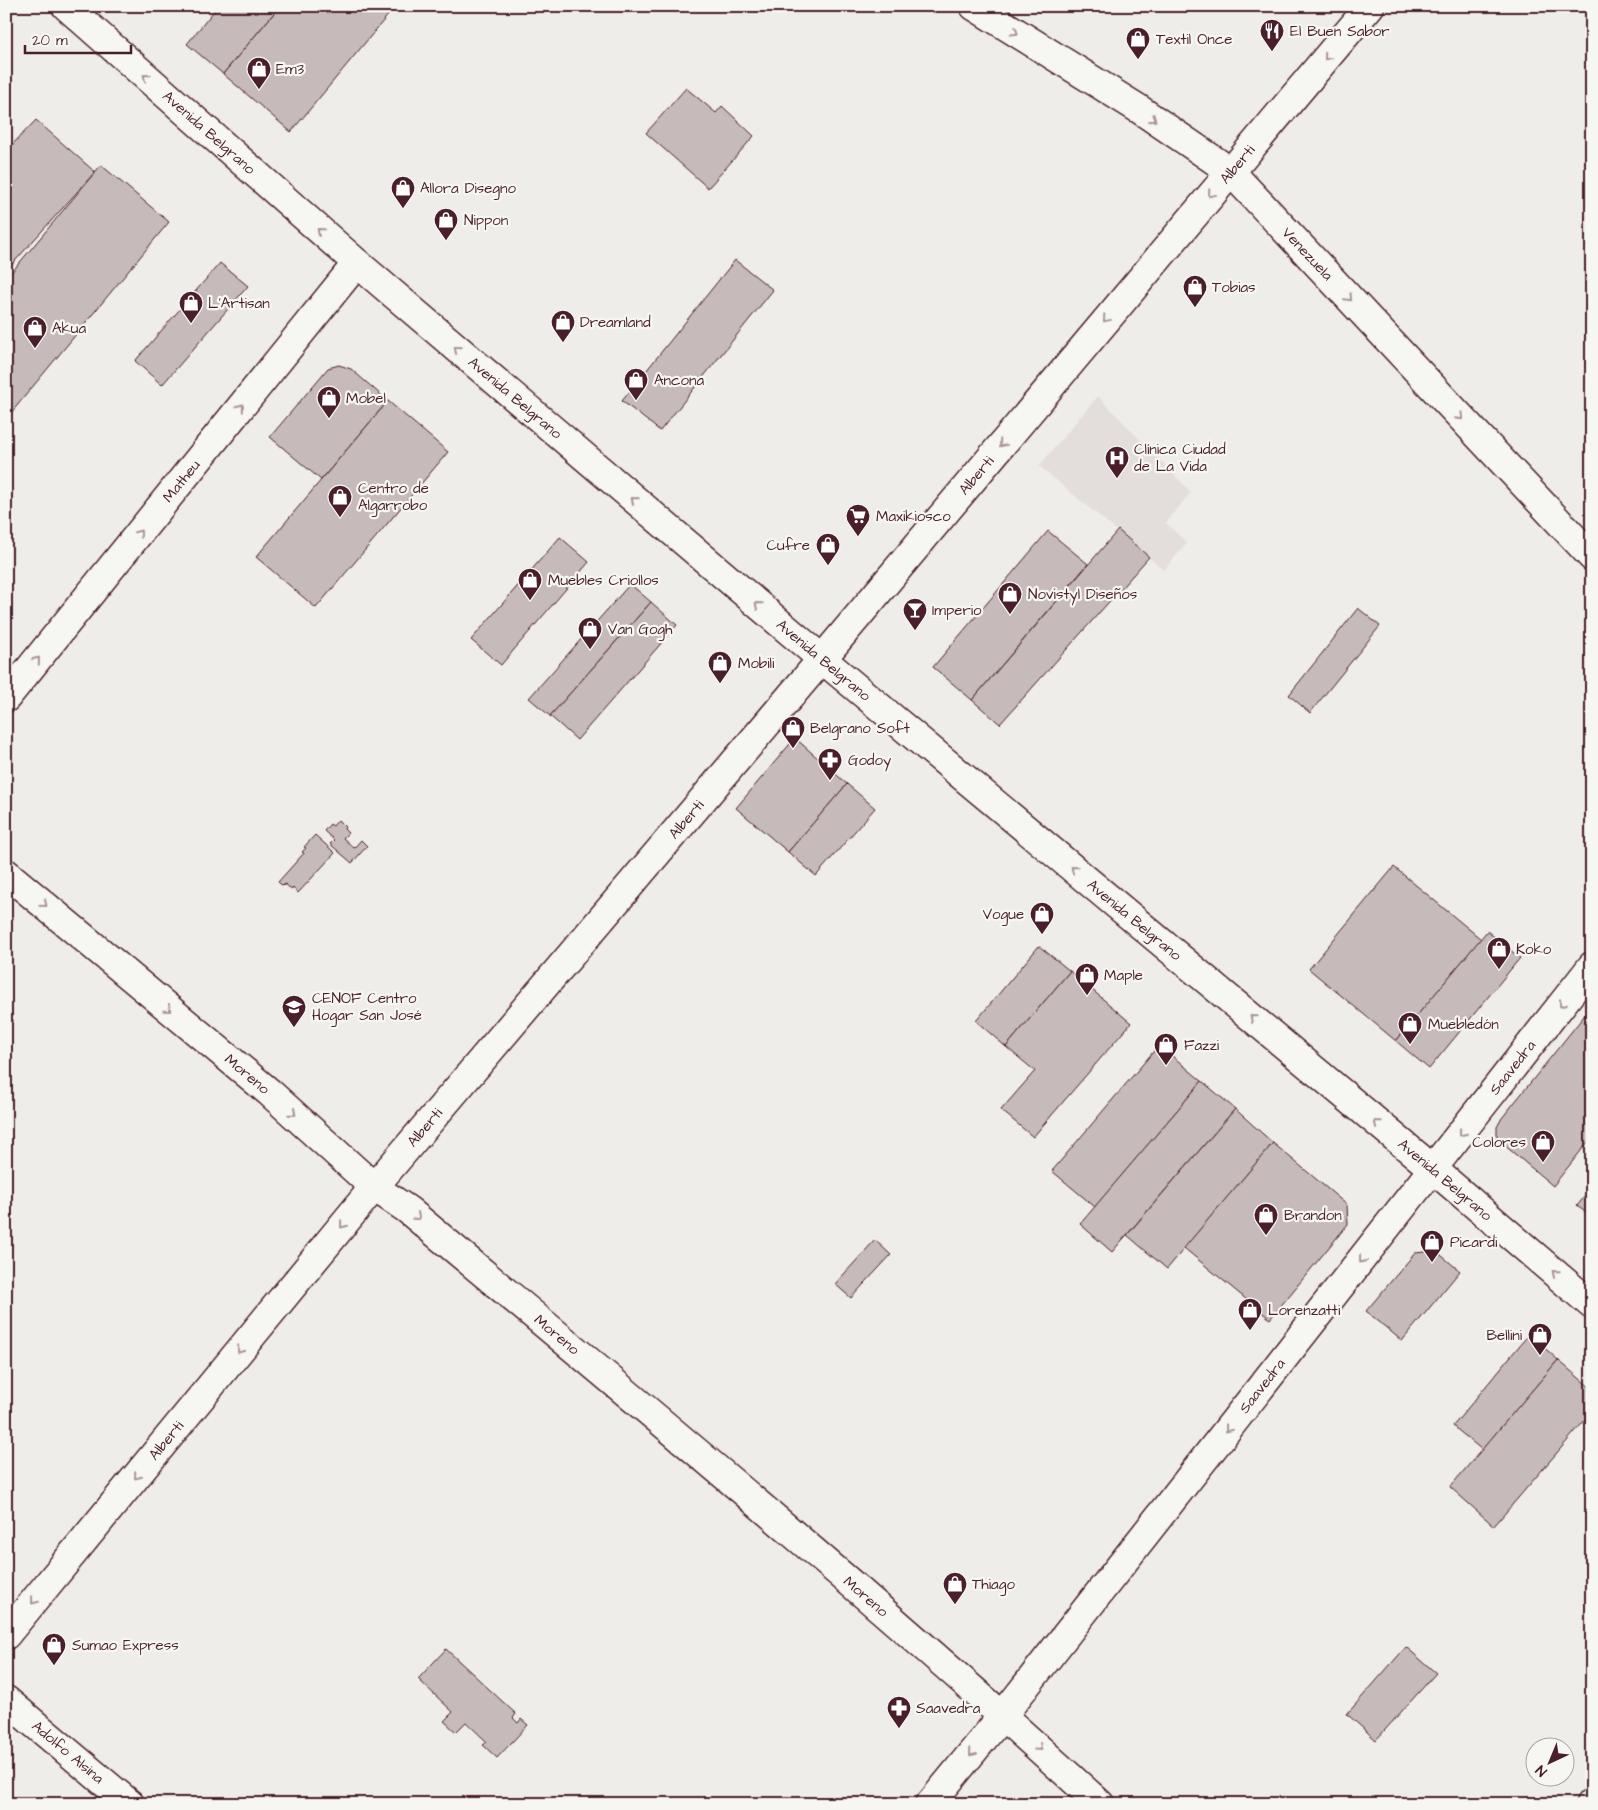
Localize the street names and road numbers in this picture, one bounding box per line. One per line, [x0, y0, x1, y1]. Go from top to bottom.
street label: Avenida Belgrano [158, 86, 260, 180]
street label: Alberti [1215, 140, 1261, 189]
street label: Venezuela [1277, 223, 1338, 286]
street label: Avenida Belgrano [463, 352, 567, 445]
street label: Alberti [954, 451, 1000, 500]
street label: Matheu [158, 455, 205, 507]
street label: Avenida Belgrano [772, 615, 875, 707]
street label: Alberti [664, 795, 709, 844]
street label: Avenida Belgrano [1082, 875, 1186, 966]
street label: Saavedra [1485, 1036, 1541, 1100]
street label: Moreno [220, 1049, 275, 1100]
street label: Alberti [402, 1103, 448, 1152]
street label: Avenida Belgrano [1393, 1134, 1497, 1226]
street label: Moreno [529, 1310, 584, 1360]
street label: Saavedra [1234, 1354, 1291, 1418]
street label: Alberti [144, 1416, 189, 1465]
street label: Moreno [839, 1571, 893, 1622]
street label: Adolfo Alsina [27, 1716, 109, 1789]

